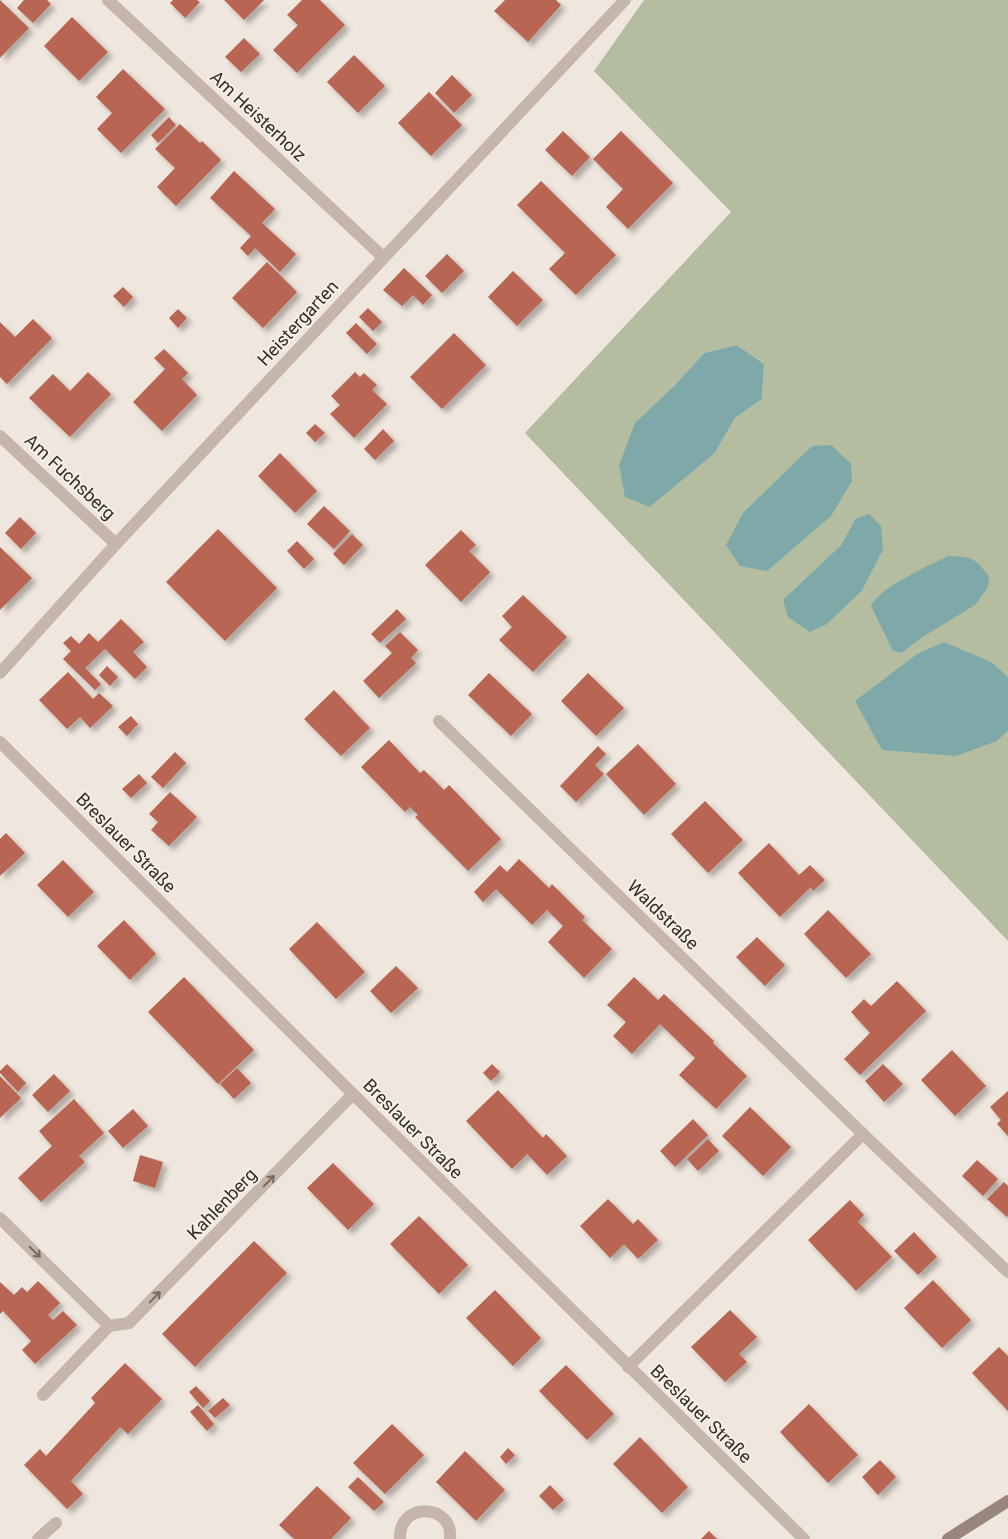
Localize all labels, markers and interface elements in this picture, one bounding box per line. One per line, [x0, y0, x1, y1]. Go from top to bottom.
street label: Am Heisterholz [206, 66, 311, 165]
street label: Heistergarten [253, 276, 343, 370]
street label: Am Fuchsberg [21, 429, 120, 524]
street label: Breslauer Straße [72, 788, 181, 897]
street label: Waldstraße [623, 875, 703, 954]
street label: Breslauer Straße [359, 1074, 468, 1183]
street label: Kahlenberg [183, 1164, 261, 1244]
one-way arrow [263, 1174, 275, 1187]
one-way arrow [28, 1246, 41, 1258]
one-way arrow [149, 1290, 161, 1303]
street label: Breslauer Straße [646, 1360, 756, 1467]

